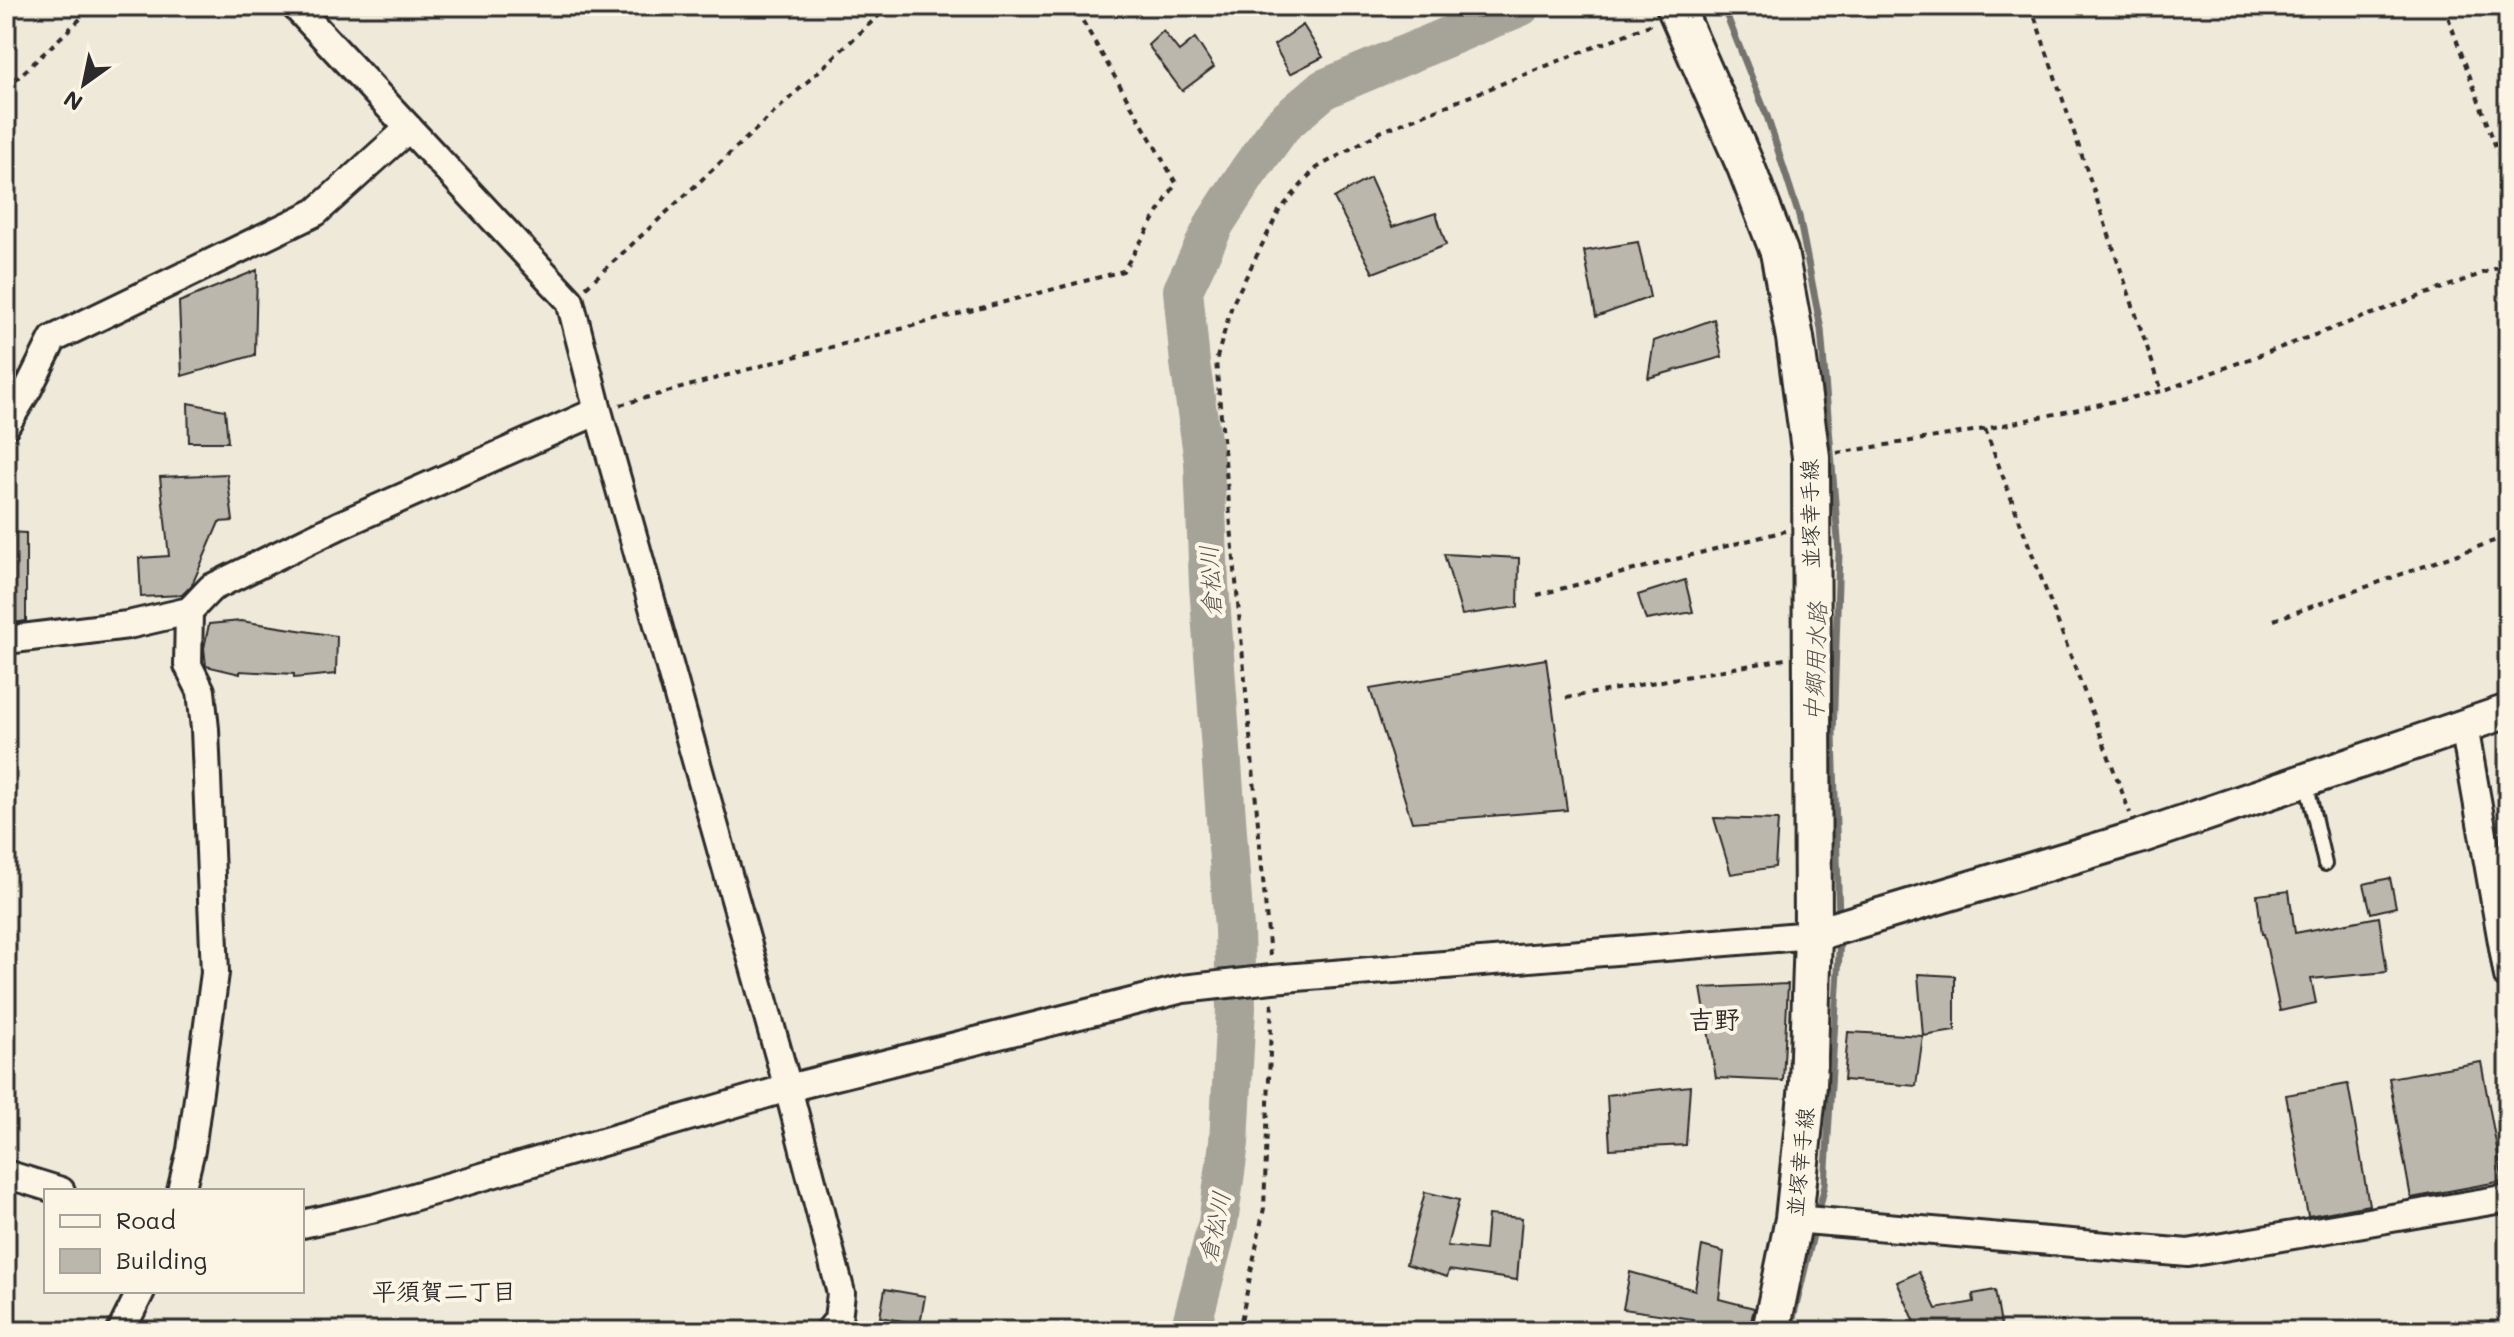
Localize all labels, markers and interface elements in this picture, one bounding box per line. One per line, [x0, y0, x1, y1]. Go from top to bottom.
north arrow [44, 44, 124, 124]
text: N [58, 84, 88, 118]
street label: 並塚幸手線 [1794, 459, 1825, 569]
water label: 倉松川 [1192, 544, 1227, 618]
water label: 中郷用水路 [1797, 599, 1832, 722]
district label: 吉野 [1688, 1002, 1740, 1036]
street label: 並塚幸手線 [1779, 1106, 1820, 1218]
water label: 倉松川 [1191, 1188, 1236, 1265]
legend [44, 1189, 304, 1293]
text: Road [116, 1204, 176, 1235]
text: Building [116, 1244, 207, 1275]
district label: 平須賀二丁目 [372, 1275, 516, 1306]

